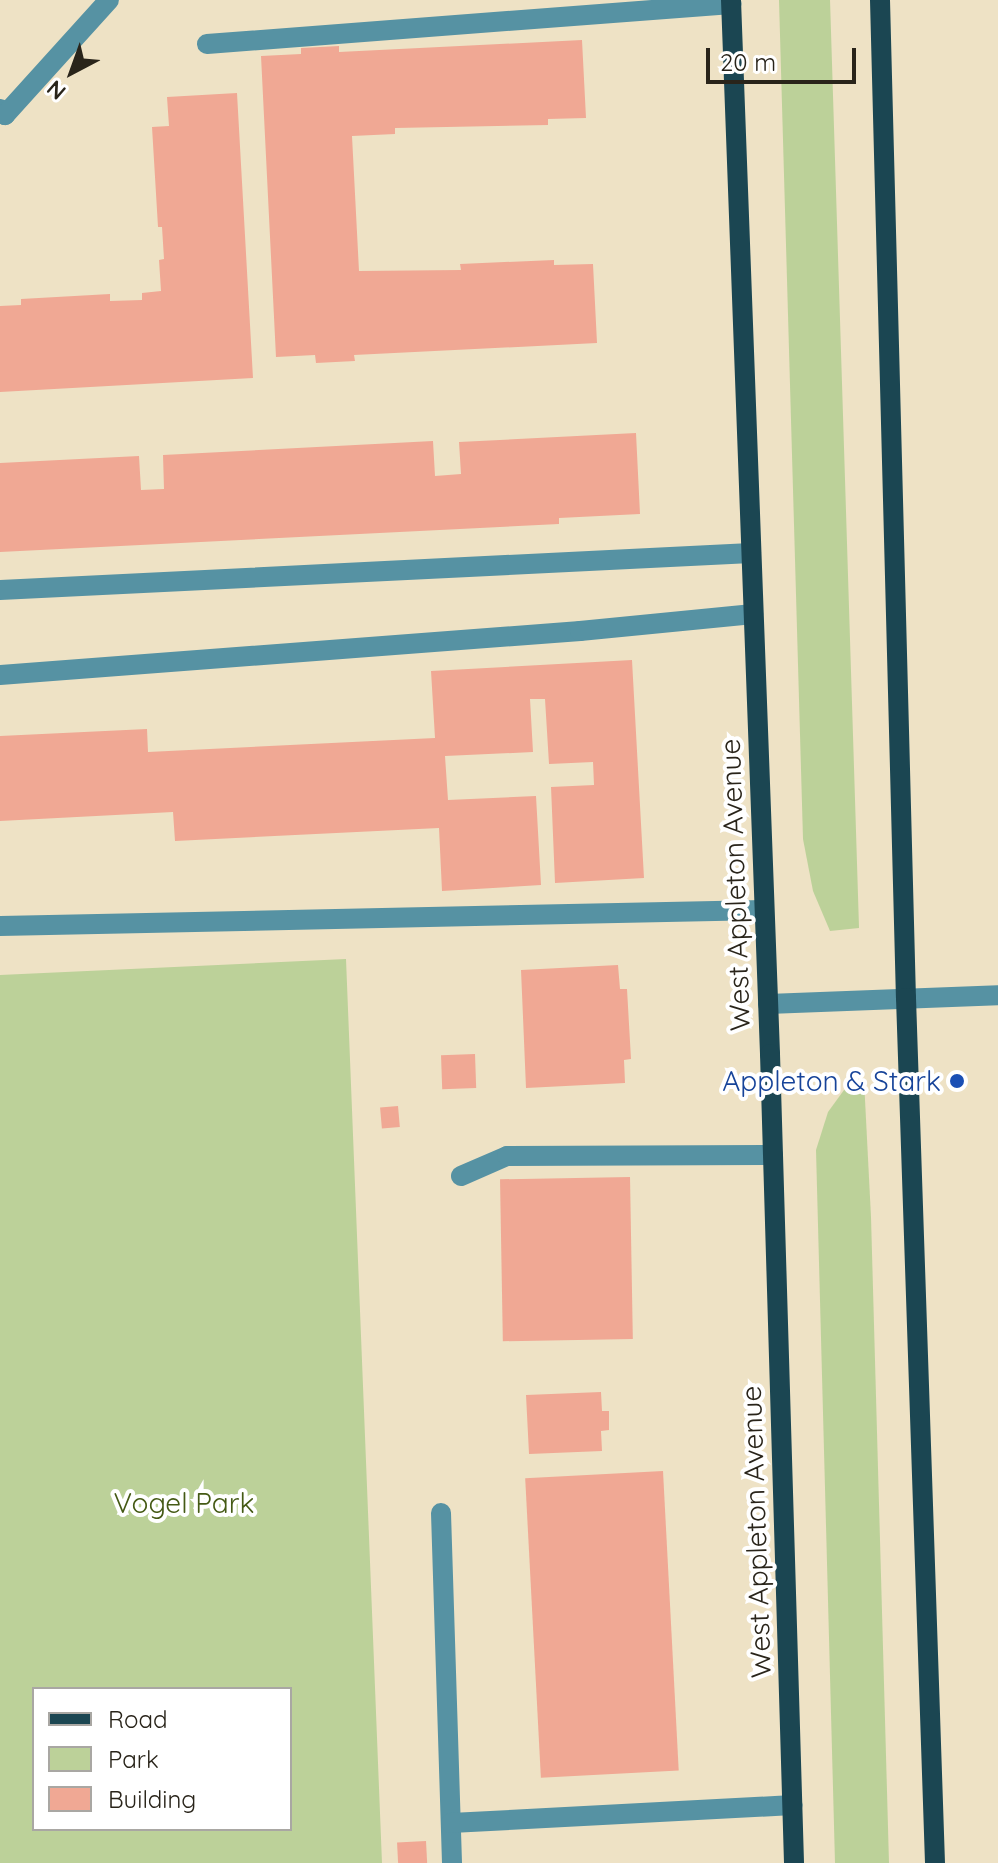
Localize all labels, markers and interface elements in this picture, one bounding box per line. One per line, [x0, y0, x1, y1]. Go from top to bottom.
north arrow [32, 32, 112, 112]
scale bar [710, 32, 860, 82]
text: 20 m [720, 47, 776, 77]
text: N [41, 74, 72, 106]
street label: West Appleton Avenue [713, 738, 757, 1032]
place label: Appleton & Stark [722, 1064, 941, 1098]
marker: Appleton & Stark [948, 1072, 966, 1090]
street label: West Appleton Avenue [734, 1385, 778, 1679]
park label: Vogel Park [114, 1486, 254, 1520]
legend [32, 1687, 292, 1831]
text: Road [108, 1704, 168, 1734]
text: Park [108, 1744, 159, 1774]
text: Building [108, 1784, 196, 1814]

